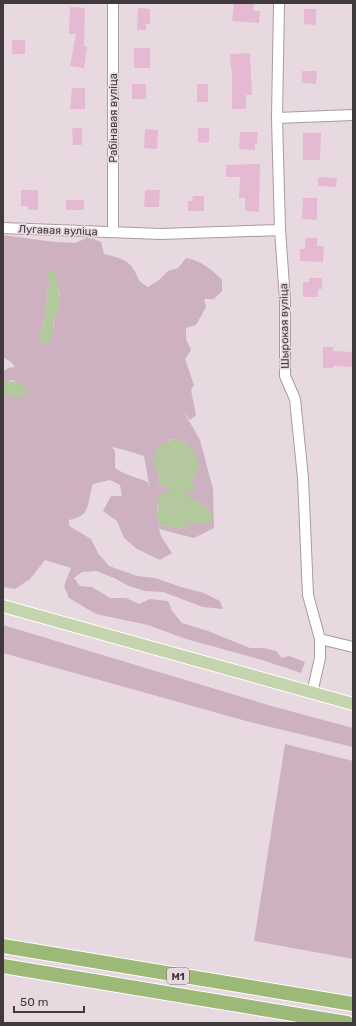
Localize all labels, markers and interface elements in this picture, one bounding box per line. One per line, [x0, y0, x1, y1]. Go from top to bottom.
street label: Рабінавая вуліца [107, 73, 120, 163]
street label: Лугавая вуліца [18, 223, 98, 238]
street label: Шырокая вуліца [277, 283, 292, 369]
road number: М1 [167, 968, 189, 984]
scale bar [14, 988, 84, 1014]
text: 50 m [20, 995, 48, 1009]

